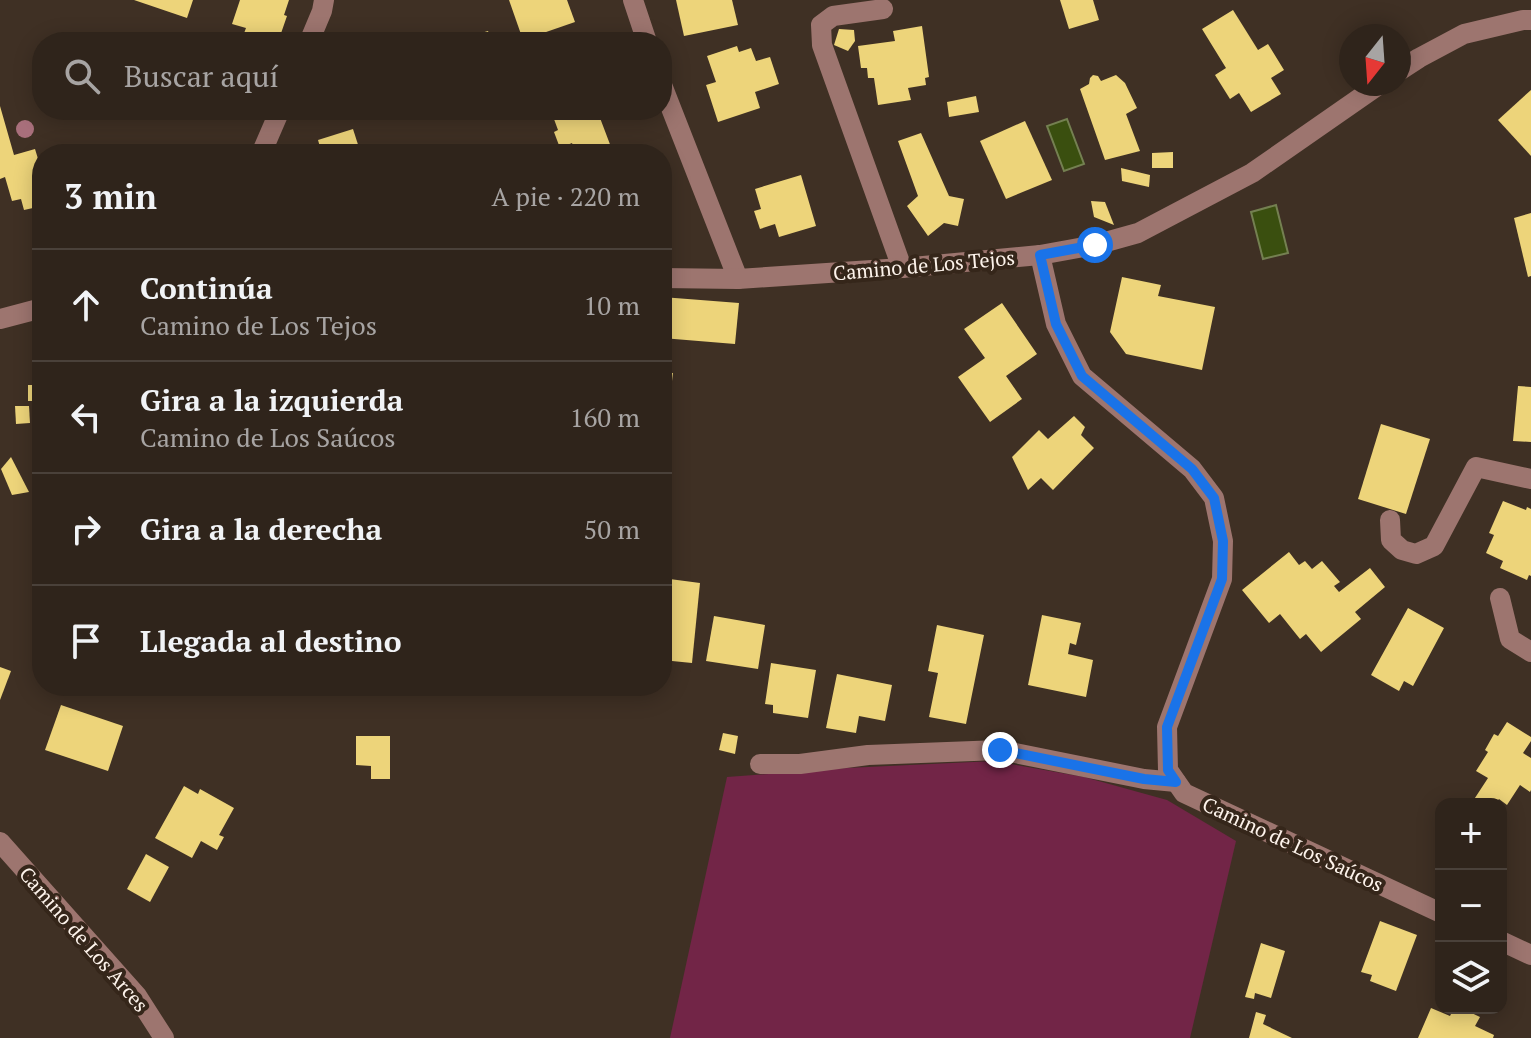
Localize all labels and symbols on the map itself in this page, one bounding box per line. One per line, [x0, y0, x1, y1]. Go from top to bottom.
north arrow [1339, 24, 1411, 96]
route start [1077, 227, 1113, 263]
street label: Camino de Los Tejos [832, 244, 1016, 286]
route end [982, 732, 1018, 768]
street label: Camino de Los Saúcos [1198, 790, 1388, 898]
street label: Camino de Los Arces [13, 861, 155, 1017]

